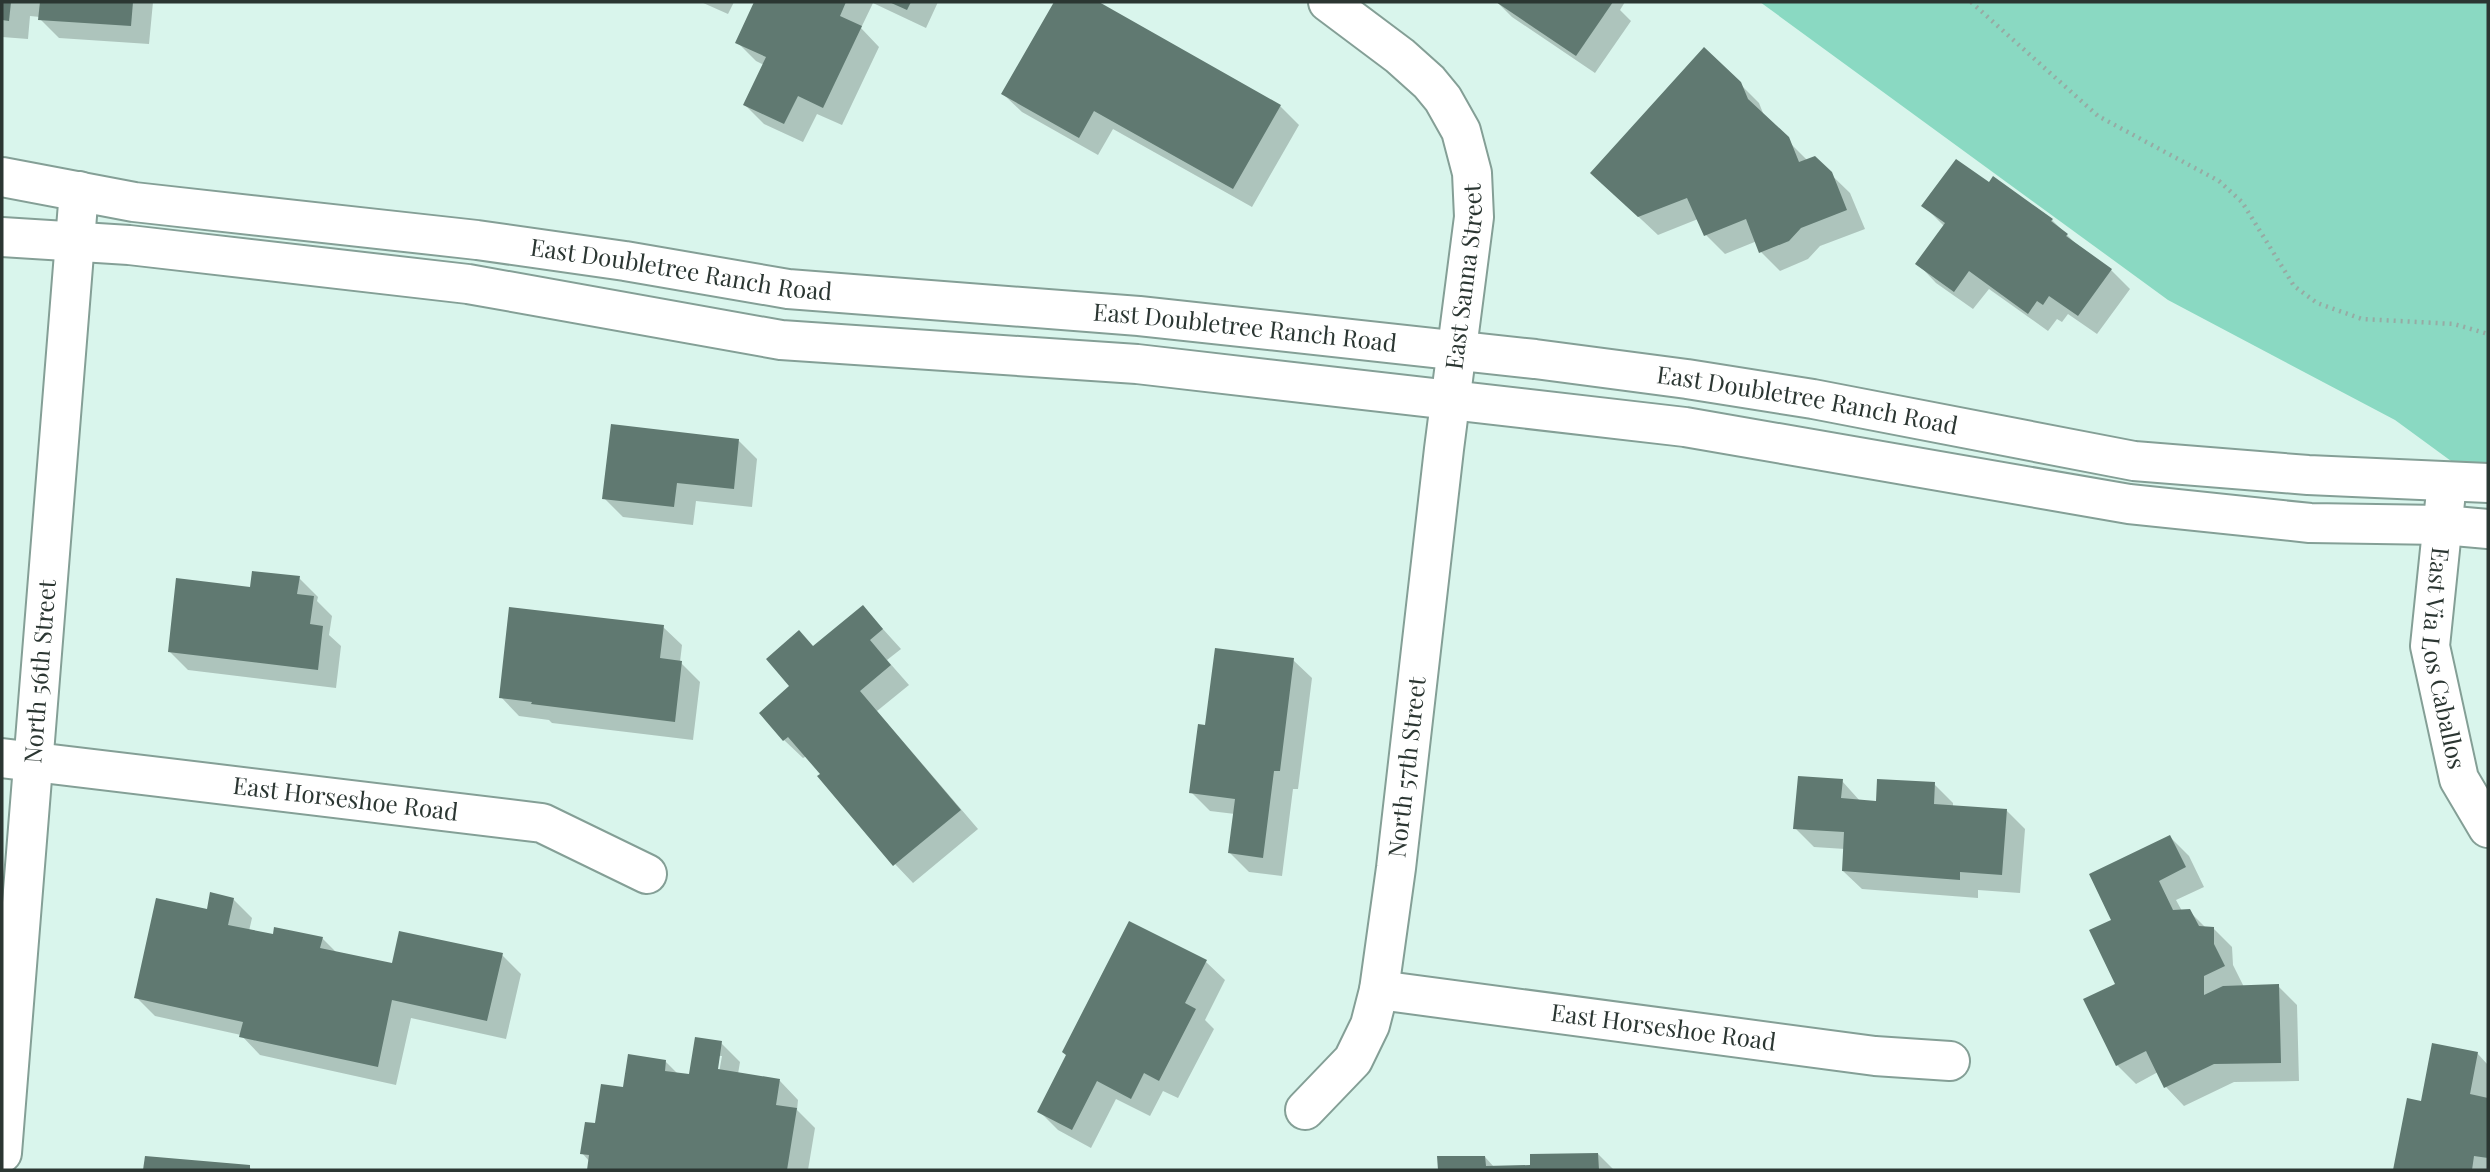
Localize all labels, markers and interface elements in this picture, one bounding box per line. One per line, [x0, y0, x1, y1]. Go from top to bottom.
street label: East Sanna Street [1436, 183, 1488, 371]
street label: East Doubletree Ranch Road [528, 230, 834, 306]
street label: East Doubletree Ranch Road [1092, 295, 1399, 358]
street label: East Doubletree Ranch Road [1655, 357, 1961, 441]
street label: East Via Los Caballos [2416, 546, 2474, 772]
street label: North 56th Street [15, 578, 62, 765]
street label: North 57th Street [1379, 674, 1432, 859]
street label: East Horseshoe Road [231, 768, 460, 827]
street label: East Horseshoe Road [1549, 995, 1778, 1057]

